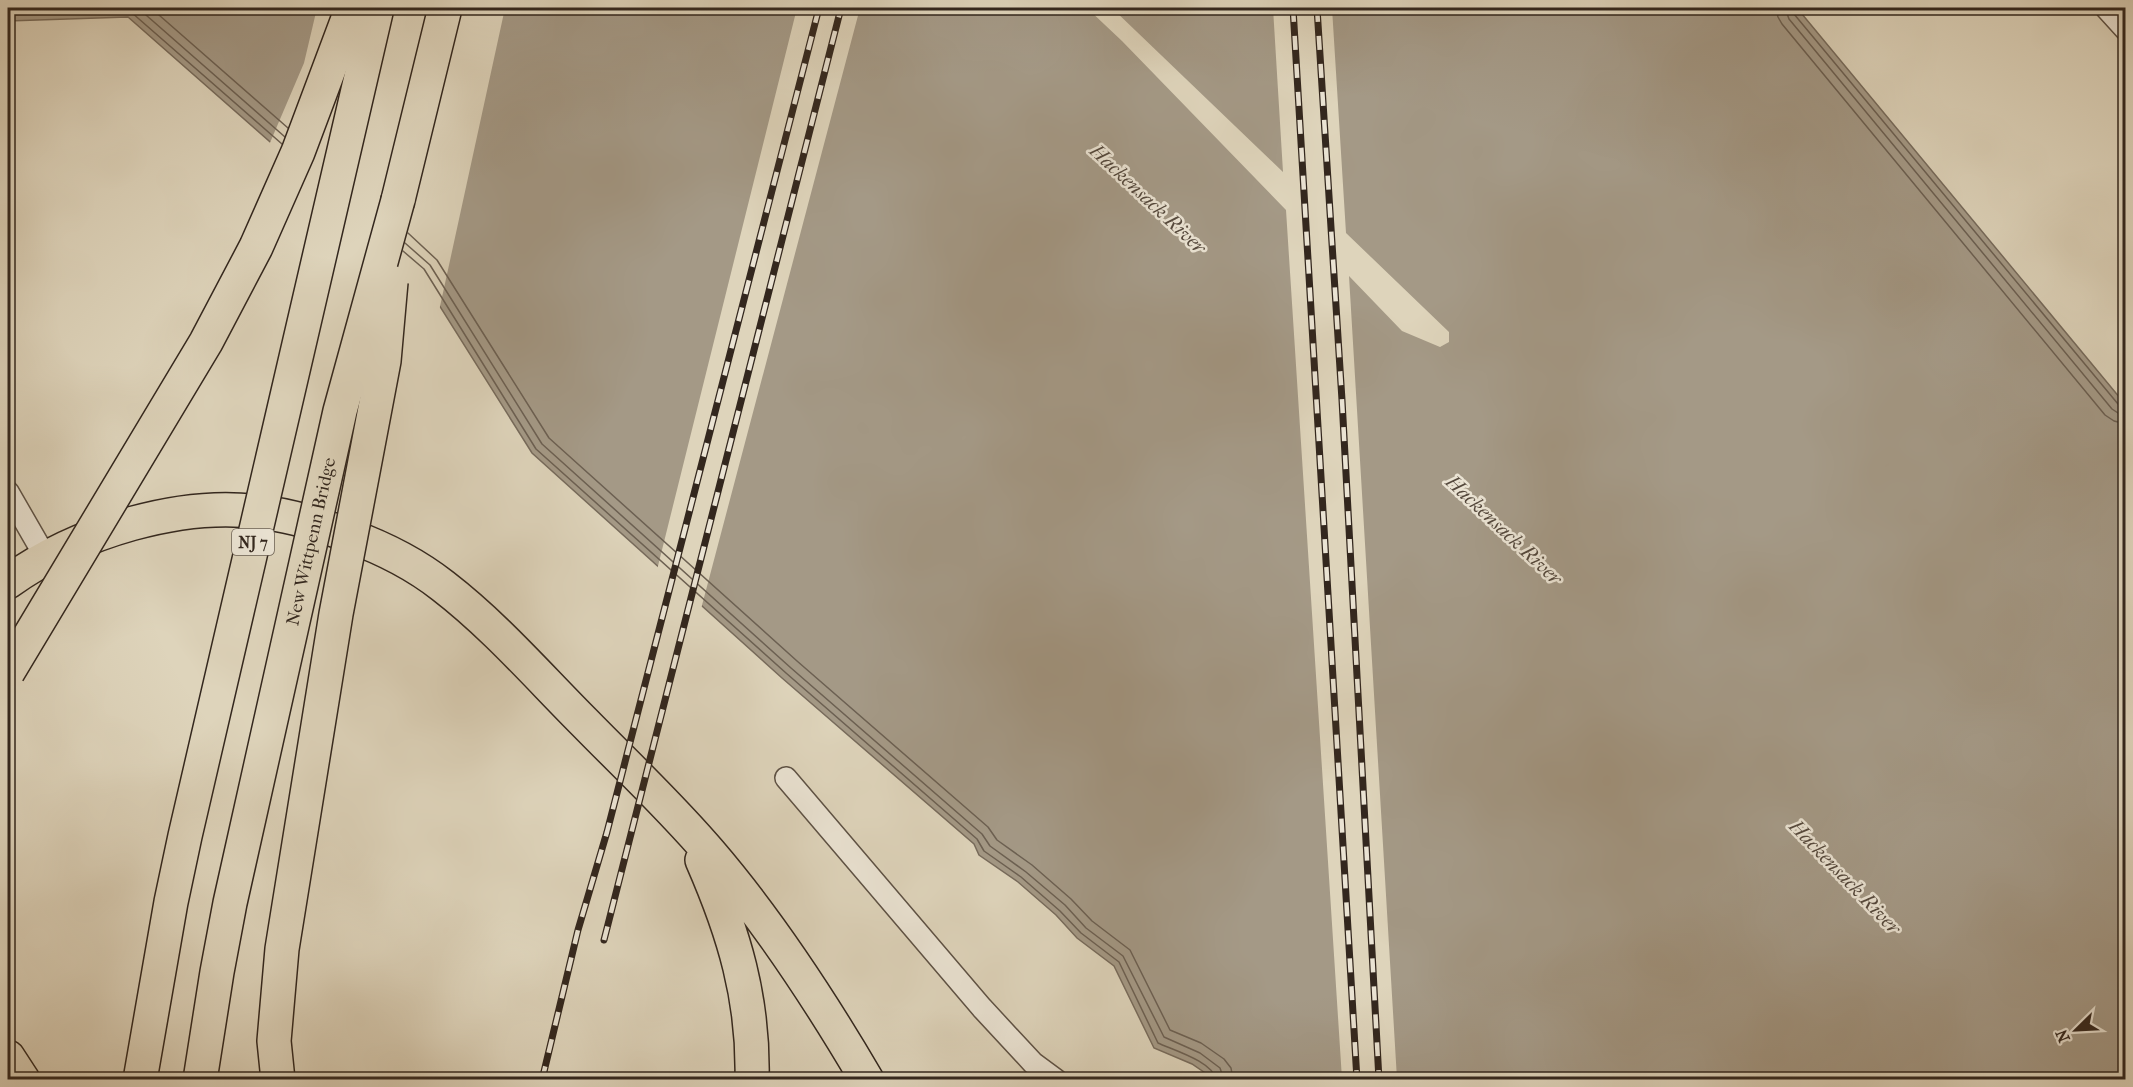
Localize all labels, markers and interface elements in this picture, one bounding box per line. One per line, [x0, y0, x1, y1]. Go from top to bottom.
water label: Hackensack River [1085, 139, 1212, 260]
street label: New Wittpenn Bridge [282, 455, 340, 627]
water label: Hackensack River [1441, 470, 1568, 591]
road number: NJ 7 [232, 529, 274, 555]
water label: Hackensack River [1784, 814, 1907, 940]
north arrow [2046, 1000, 2106, 1060]
text: N [2051, 1026, 2074, 1045]

